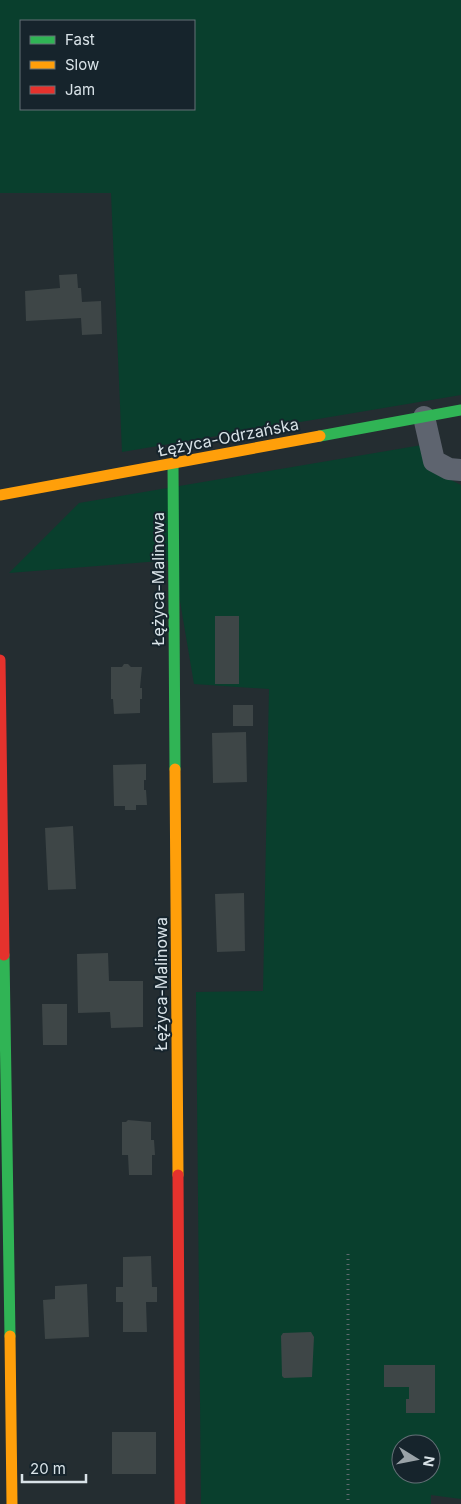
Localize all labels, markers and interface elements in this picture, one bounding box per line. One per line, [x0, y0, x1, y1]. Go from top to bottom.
legend [20, 20, 195, 110]
text: Fast [65, 30, 95, 49]
text: Slow [65, 55, 99, 74]
text: Jam [65, 80, 95, 99]
street label: Łężyca-Odrzańska [156, 414, 300, 460]
street label: Łężyca-Malinowa [148, 512, 168, 646]
street label: Łężyca-Malinowa [151, 917, 171, 1051]
north arrow [391, 1434, 441, 1484]
scale bar [22, 1452, 86, 1484]
text: N [420, 1455, 439, 1468]
text: 20 m [30, 1459, 66, 1478]

